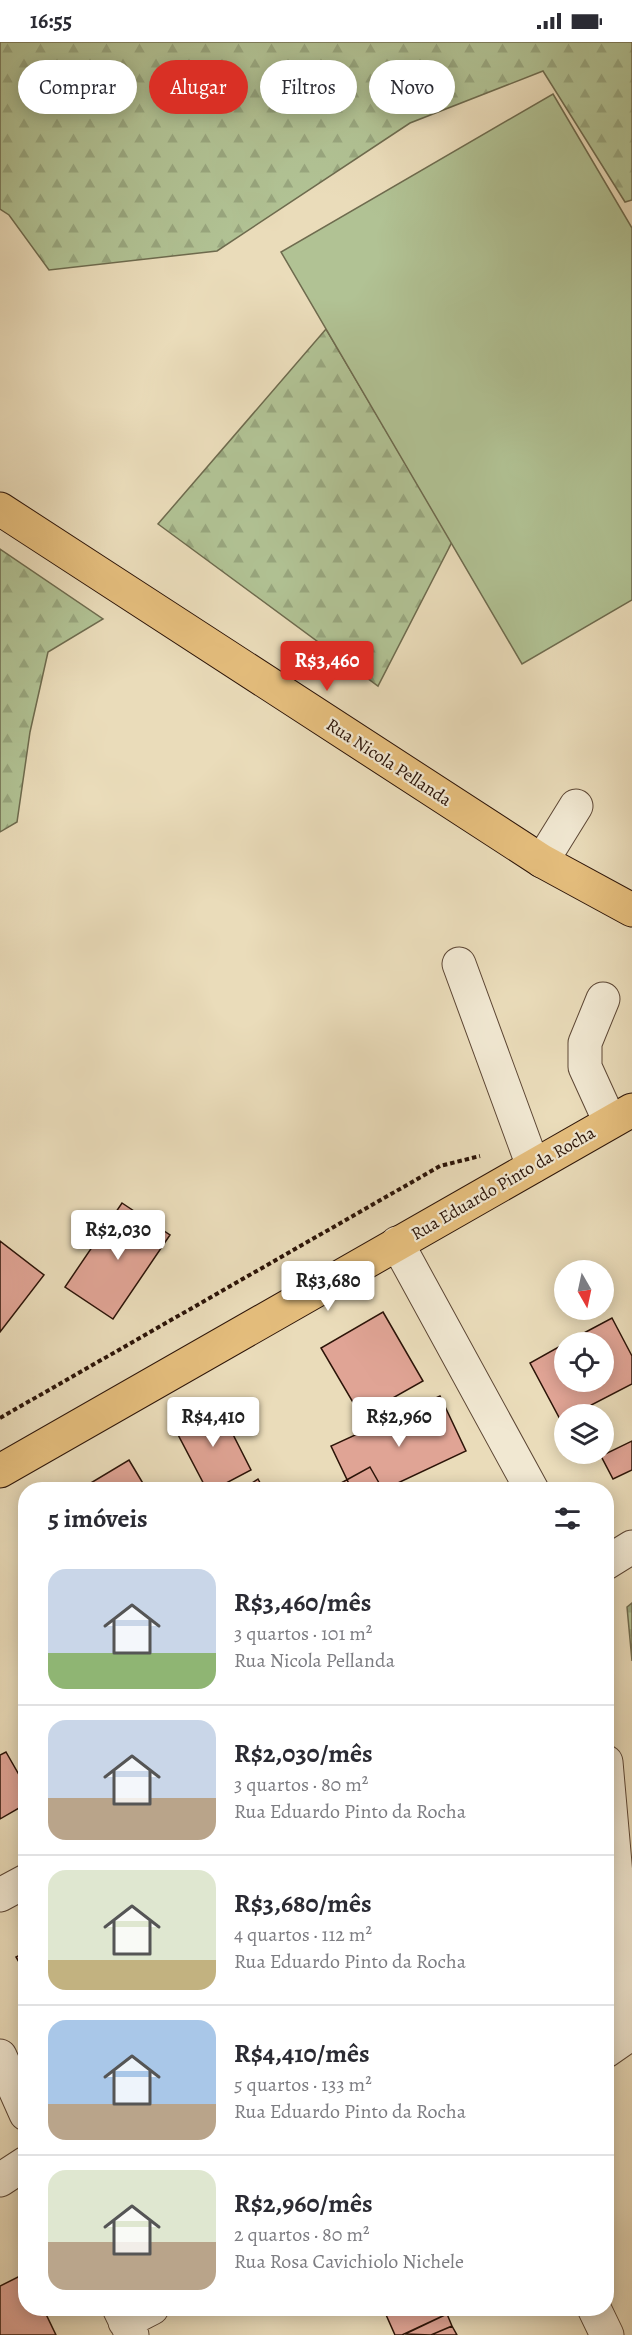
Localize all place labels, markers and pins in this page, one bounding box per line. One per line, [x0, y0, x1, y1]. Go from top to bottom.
pin: R$3,460 [272, 641, 382, 692]
pin: R$2,030 [63, 1210, 173, 1261]
pin: R$3,680 [273, 1261, 383, 1312]
pin: R$4,410 [158, 1397, 268, 1448]
pin: R$2,960 [344, 1397, 454, 1448]

